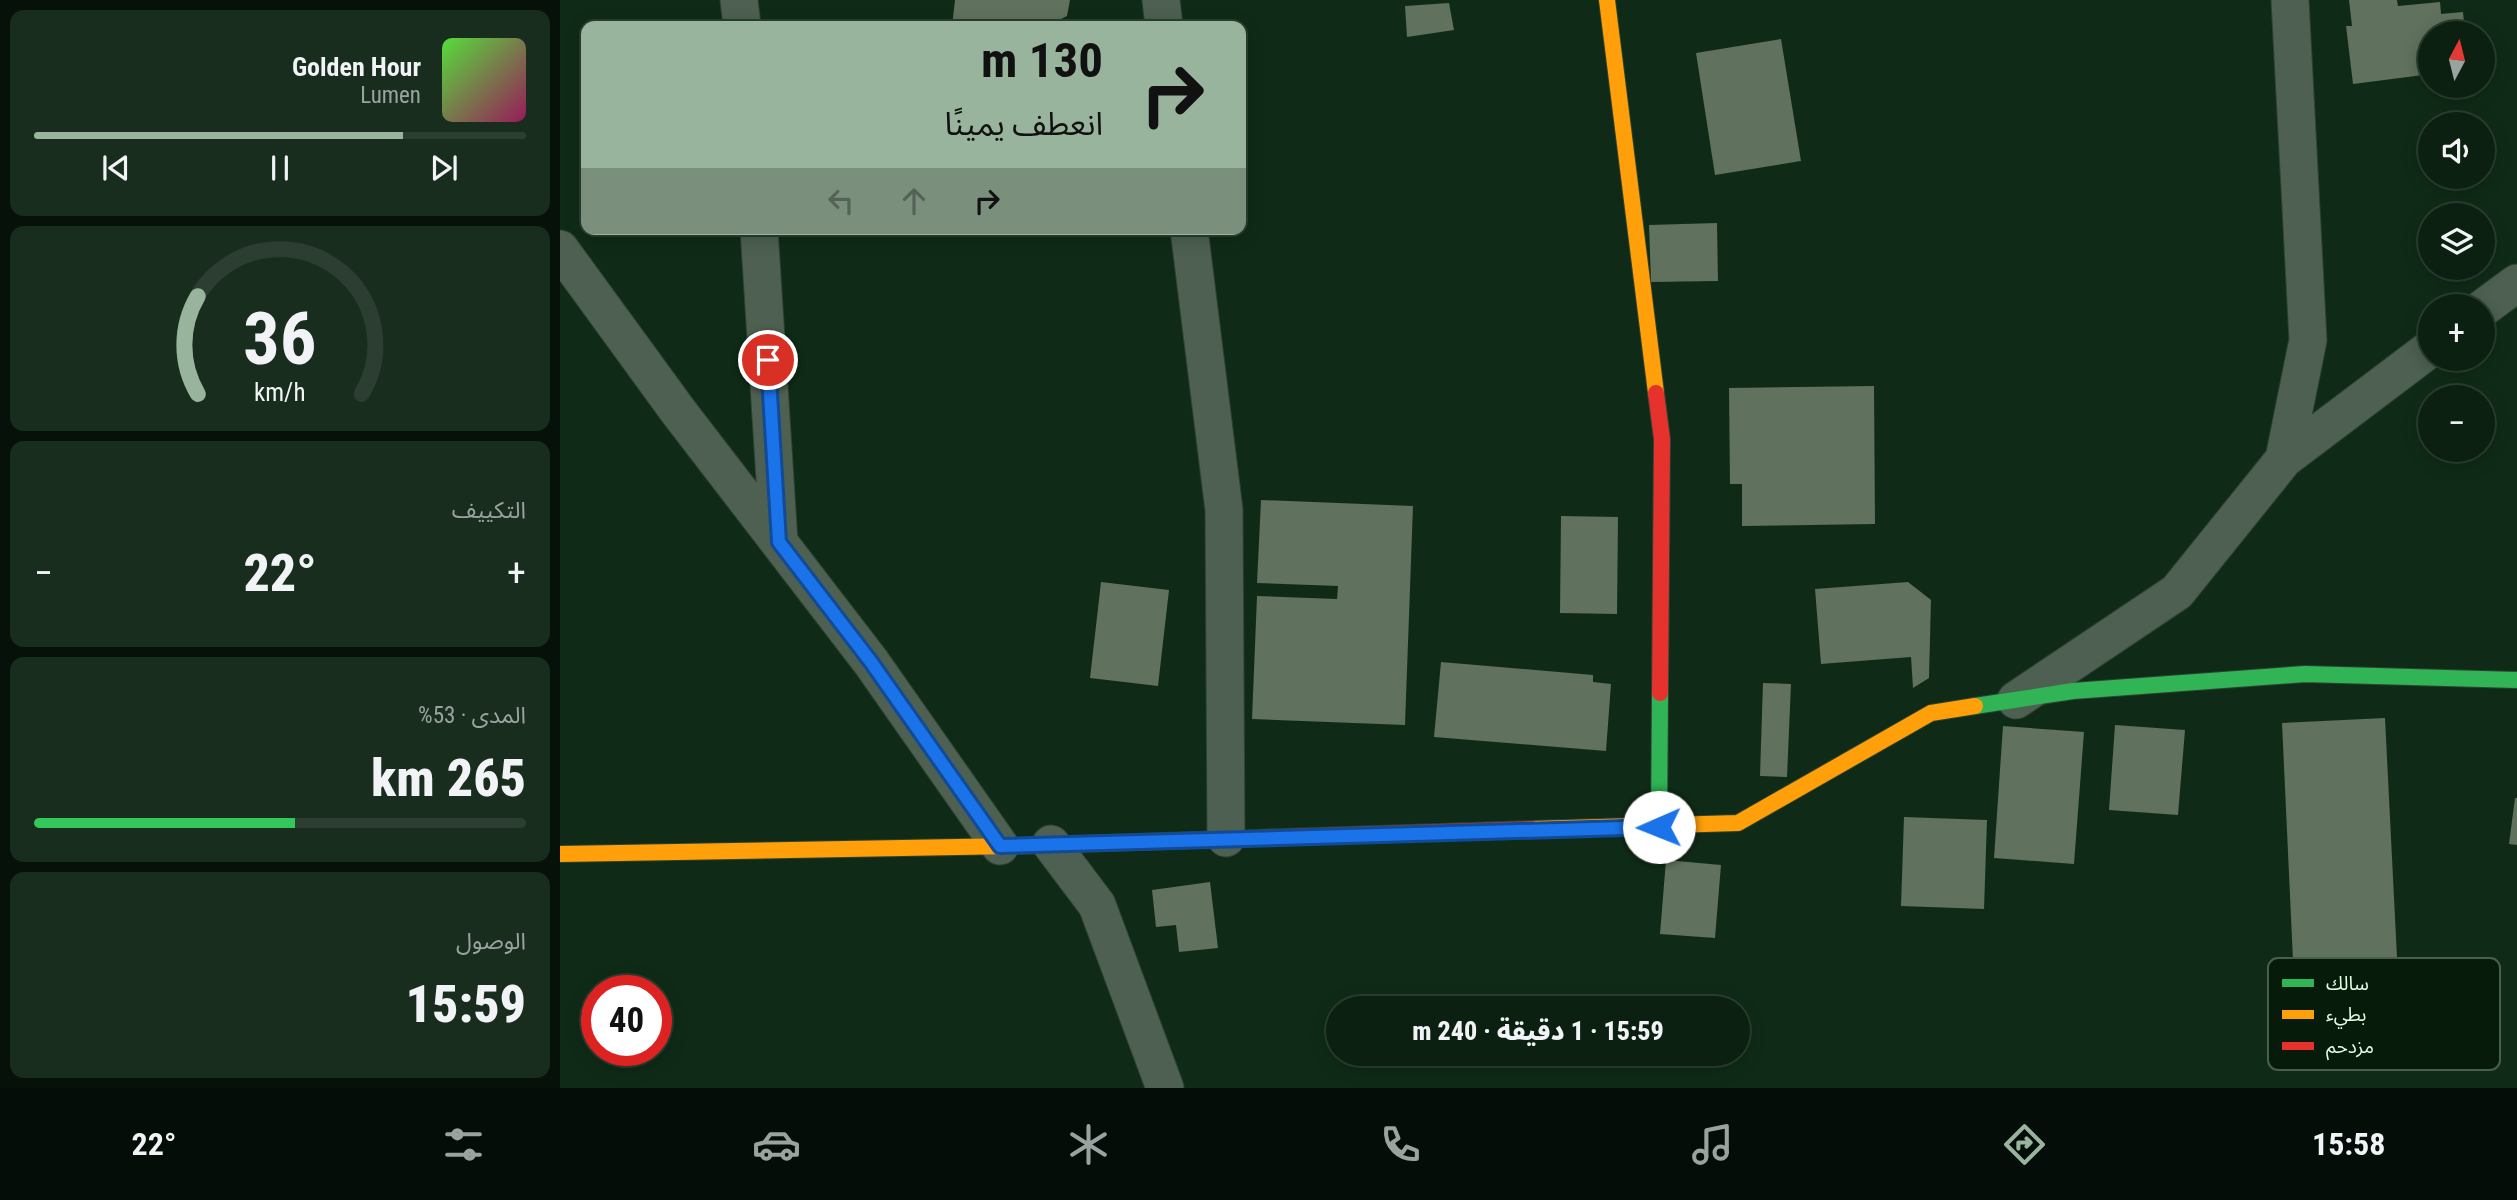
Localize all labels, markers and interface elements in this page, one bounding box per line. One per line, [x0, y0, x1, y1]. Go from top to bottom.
north arrow [2418, 21, 2496, 98]
map controls [2418, 21, 2495, 462]
text: 130 m [981, 32, 1103, 89]
icon: right [1127, 49, 1218, 140]
text: Golden Hour [292, 52, 421, 82]
text: Lumen [360, 82, 421, 109]
text: انعطف يمينًا [945, 105, 1103, 143]
button: sound [2418, 112, 2495, 189]
icon: previous [97, 149, 135, 187]
icon: pause [261, 149, 299, 187]
icon: next [425, 149, 463, 187]
icon: left [822, 182, 860, 220]
icon: ahead [895, 182, 933, 220]
icon: right [968, 182, 1006, 220]
button: layers [2418, 203, 2495, 280]
button: + [2418, 294, 2495, 371]
text: 36 [243, 297, 317, 383]
pin [738, 330, 798, 390]
icon: arrive [749, 341, 787, 379]
text: km/h [254, 378, 306, 407]
button: − [2418, 385, 2495, 462]
text: التكييف [452, 497, 526, 524]
text: 22° [243, 543, 317, 604]
text: − [34, 551, 53, 595]
text: + [507, 551, 526, 595]
text: المدى · 53% [418, 702, 526, 729]
text: 265 km [371, 748, 526, 809]
position arrow [1622, 790, 1696, 864]
text: الوصول [456, 928, 526, 955]
legend [2268, 958, 2500, 1070]
text: سالك [2326, 972, 2369, 995]
text: 15:59 [406, 974, 526, 1035]
speed limit sign: 40 [581, 975, 672, 1066]
text: بطيء [2326, 1003, 2366, 1029]
text: 15:59 · 1 دقيقة · 240 m [1412, 1016, 1664, 1046]
text: مزدحم [2326, 1035, 2374, 1061]
icon: filters [439, 1120, 488, 1169]
icon: car [752, 1120, 801, 1169]
icon: climate [1064, 1120, 1113, 1169]
icon: phone [1376, 1120, 1425, 1169]
icon: music [1688, 1120, 1737, 1169]
icon: directions [2000, 1120, 2049, 1169]
text: 22° [132, 1125, 176, 1163]
text: 15:58 [2312, 1125, 2385, 1163]

